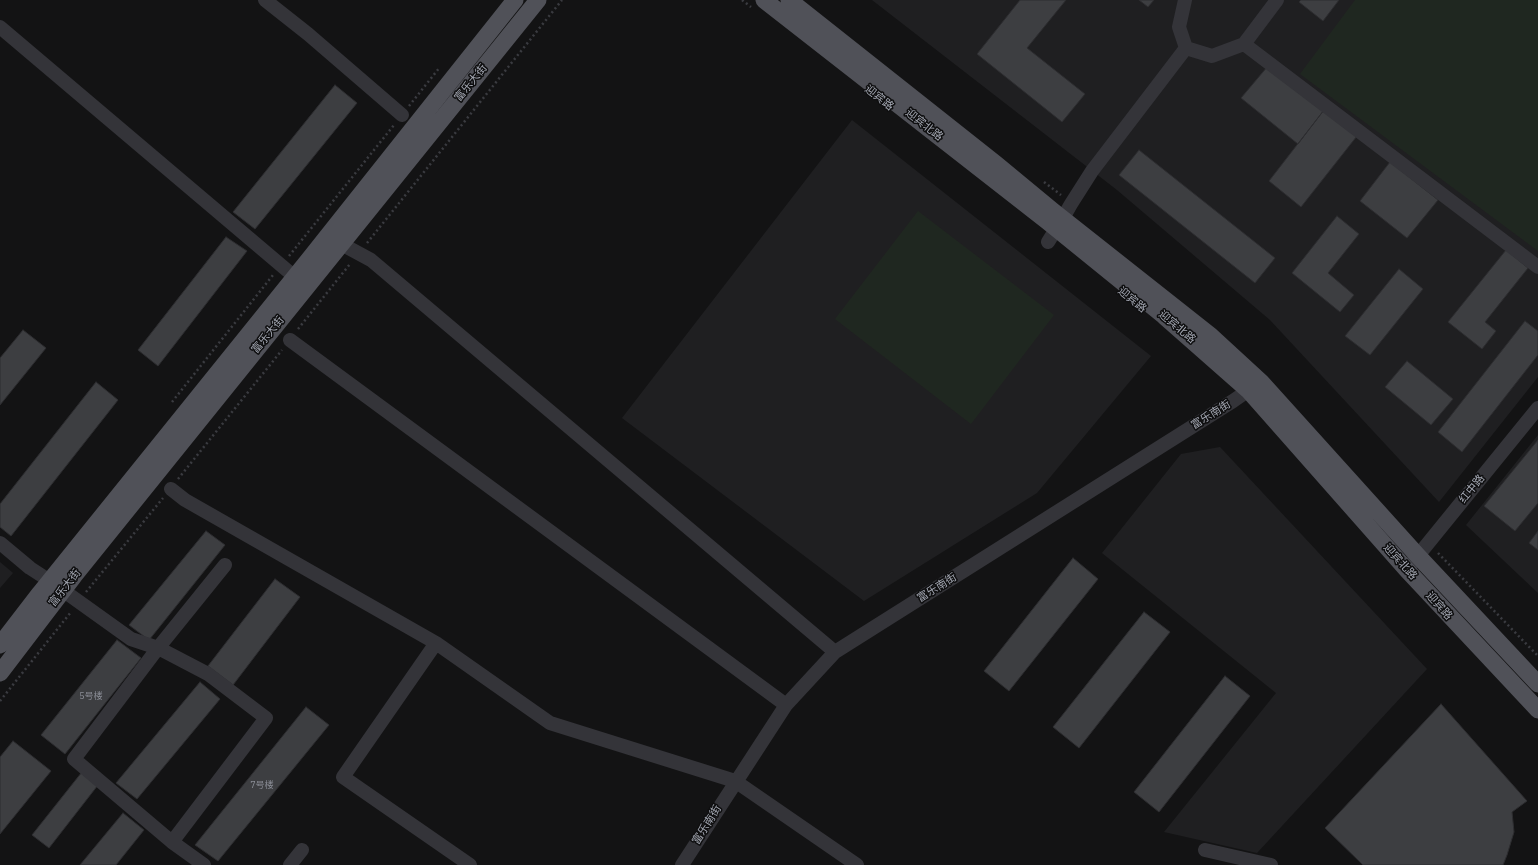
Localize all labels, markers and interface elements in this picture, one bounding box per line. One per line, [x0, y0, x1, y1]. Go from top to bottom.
street label: 富乐大街 [452, 62, 490, 104]
street label: 迎宾路 [862, 83, 896, 113]
street label: 迎宾北路 [903, 106, 945, 144]
street label: 迎宾路 [1115, 284, 1149, 316]
street label: 迎宾北路 [1156, 308, 1198, 346]
street label: 富乐大街 [249, 314, 287, 356]
street label: 富乐南街 [1189, 398, 1233, 432]
street label: 红中路 [1456, 472, 1488, 506]
street label: 迎宾北路 [1380, 541, 1420, 583]
street label: 富乐大街 [46, 567, 84, 609]
street label: 富乐南街 [915, 571, 959, 605]
street label: 迎宾路 [1423, 589, 1455, 623]
house number: 5号楼 [79, 691, 103, 701]
house number: 7号楼 [250, 780, 274, 790]
street label: 富乐南街 [690, 803, 724, 847]

